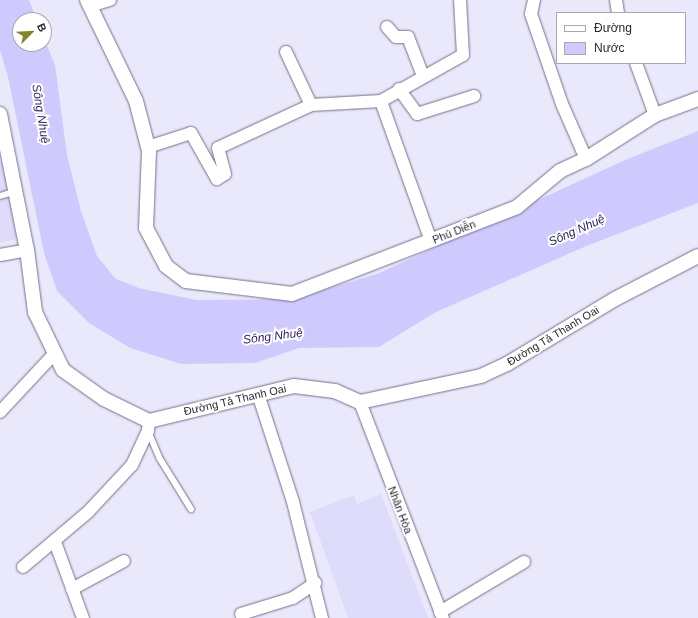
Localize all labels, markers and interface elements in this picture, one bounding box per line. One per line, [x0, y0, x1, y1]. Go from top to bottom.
north arrow [12, 12, 52, 52]
legend [556, 12, 686, 64]
text: B [35, 21, 49, 34]
text: Đường [594, 21, 632, 35]
text: Nước [594, 41, 625, 55]
water label: Sông Nhuệ [28, 83, 52, 145]
water label: Sông Nhuệ [547, 212, 607, 250]
street label: Phú Diễn [431, 217, 477, 247]
street label: Đường Tả Thanh Oai [505, 303, 601, 369]
water label: Sông Nhuệ [242, 326, 304, 348]
street label: Đường Tả Thanh Oai [182, 382, 288, 418]
street label: Nhân Hòa [385, 485, 415, 535]

